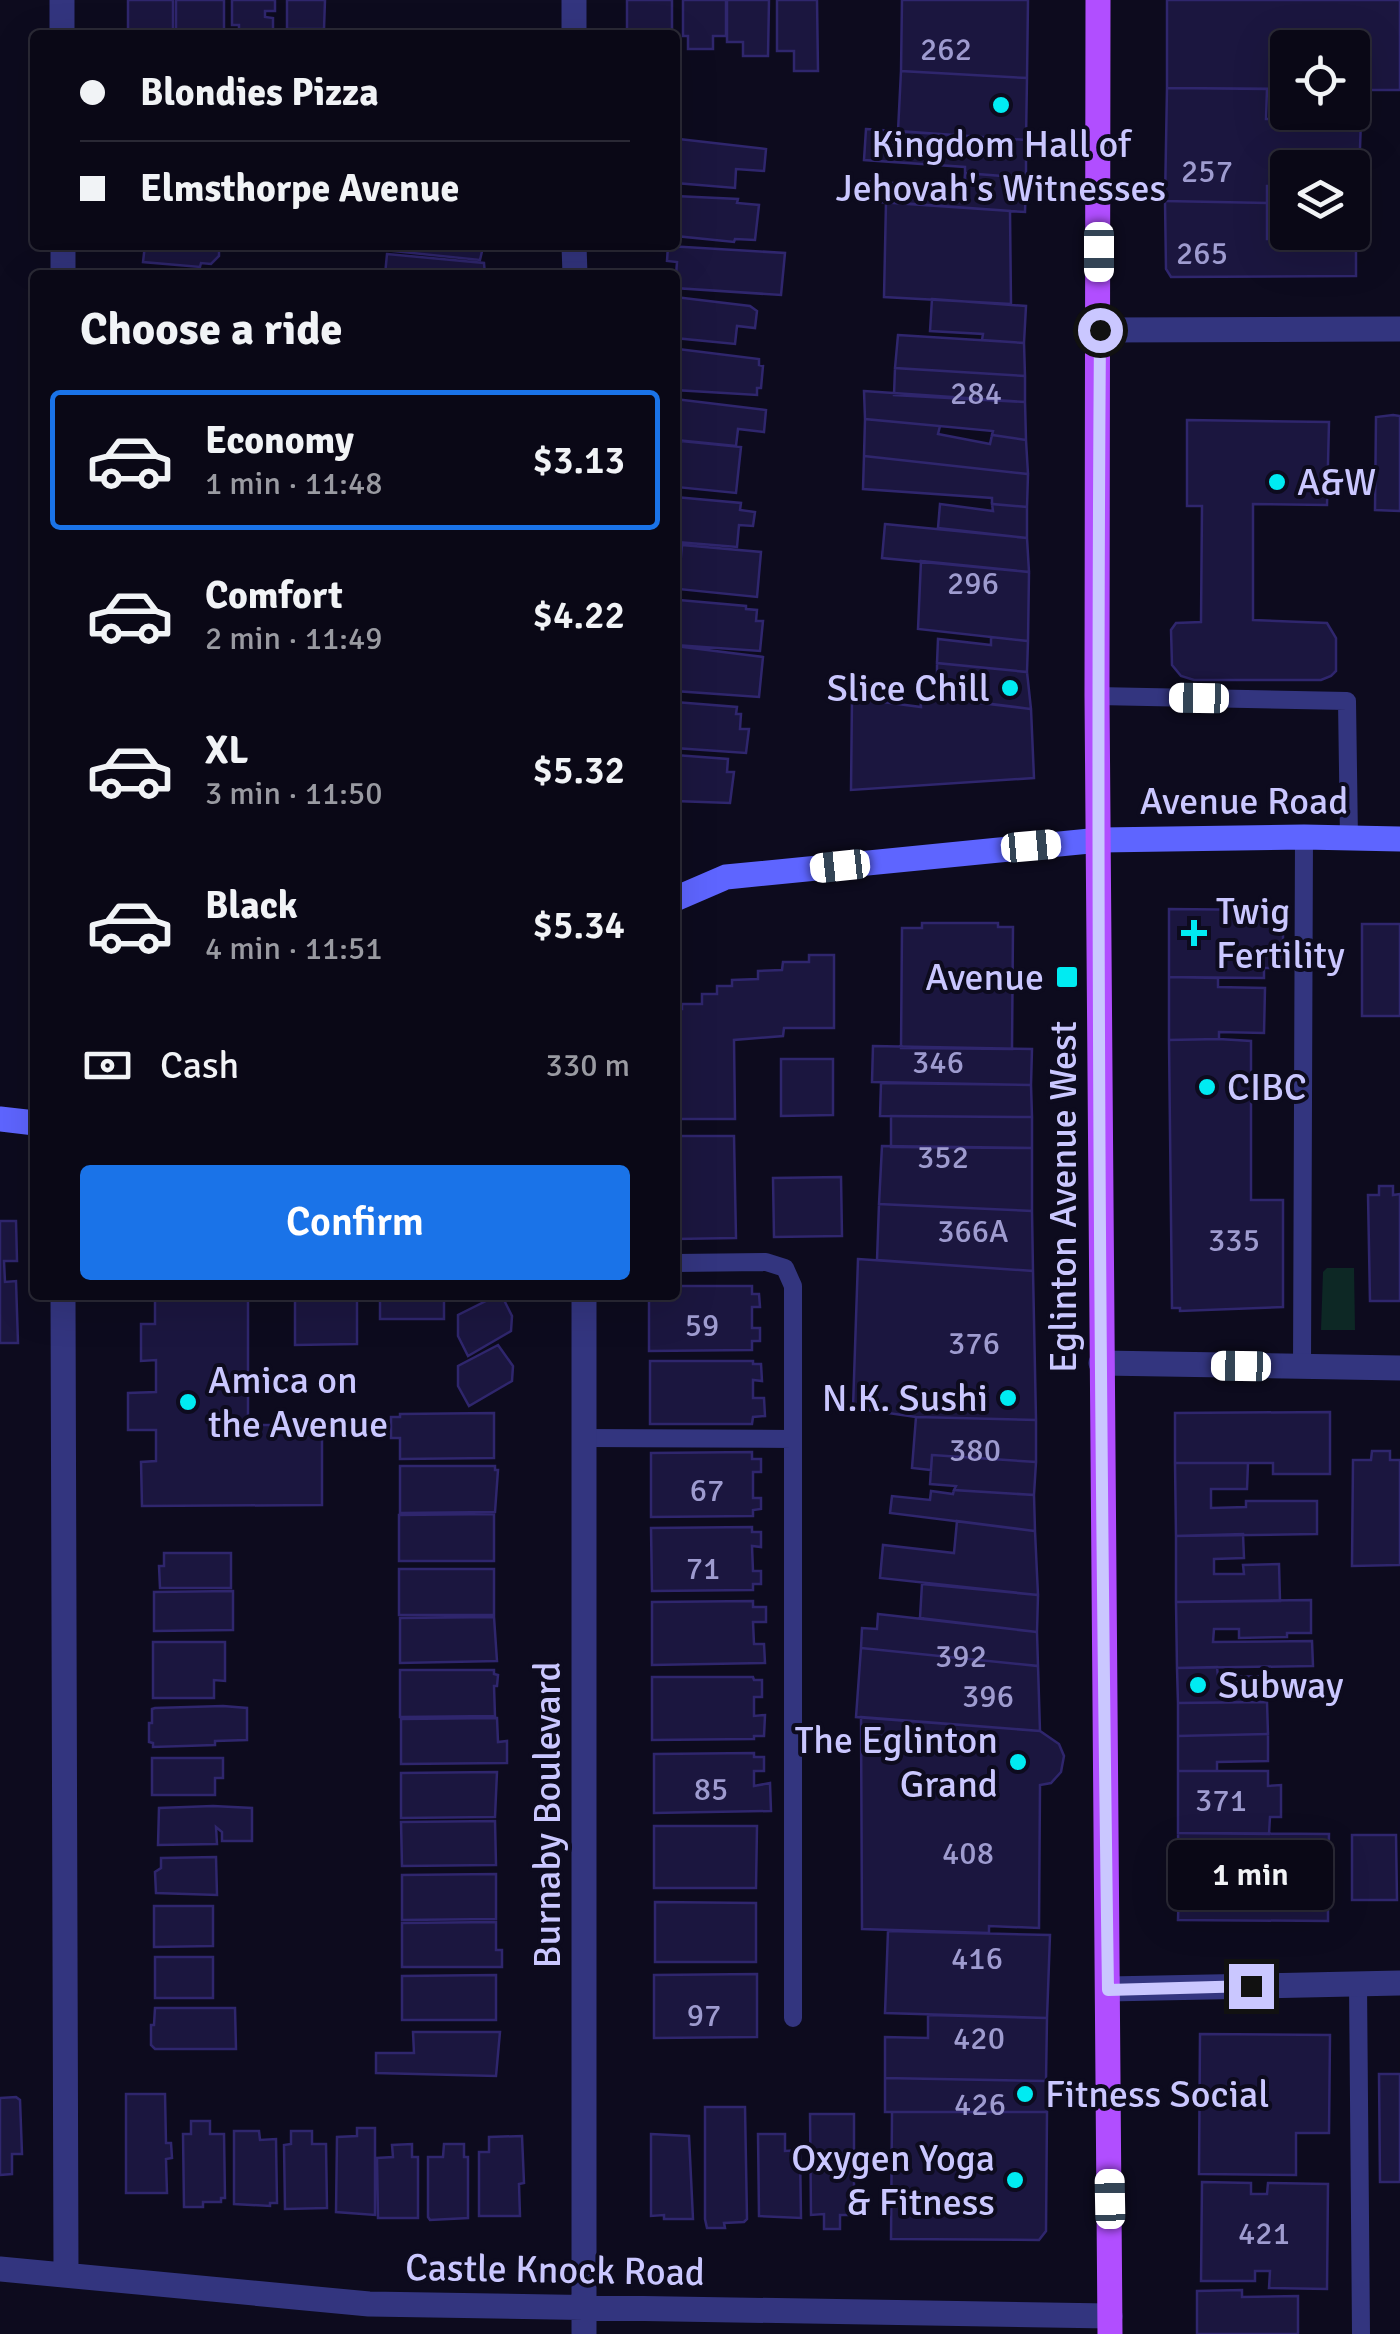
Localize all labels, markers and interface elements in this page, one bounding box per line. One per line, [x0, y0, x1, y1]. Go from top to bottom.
house number: 262 [920, 30, 972, 69]
map controls [1270, 30, 1370, 250]
button: locate [1270, 30, 1370, 130]
text: Blondies Pizza [140, 69, 379, 116]
marker: Kingdom Hall of Jehovah's Witnesses [990, 94, 1012, 116]
place label: Kingdom Hall of Jehovah's Witnesses [836, 121, 1166, 212]
button: layers [1270, 150, 1370, 250]
house number: 257 [1181, 152, 1233, 191]
text: Elmsthorpe Avenue [140, 165, 459, 212]
car [1084, 222, 1114, 282]
house number: 265 [1176, 234, 1228, 273]
text: Choose a ride [80, 302, 343, 357]
route start [1078, 308, 1123, 353]
house number: 284 [950, 374, 1002, 413]
icon: car [85, 415, 175, 505]
text: Economy [205, 417, 354, 464]
text: $3.13 [532, 437, 625, 484]
place label: A&W [1297, 459, 1376, 506]
text: 1 min · 11:48 [205, 464, 383, 503]
marker: A&W [1266, 471, 1288, 493]
house number: 296 [947, 564, 999, 603]
icon: car [85, 570, 175, 660]
text: Comfort [205, 572, 343, 619]
text: $4.22 [532, 592, 625, 639]
text: 2 min · 11:49 [205, 619, 383, 658]
place label: Slice Chill [827, 665, 990, 712]
marker: Slice Chill [999, 677, 1021, 699]
car [1169, 682, 1229, 714]
icon: car [85, 725, 175, 815]
text: XL [205, 727, 248, 774]
text: $5.32 [532, 747, 625, 794]
text: 3 min · 11:50 [205, 774, 383, 813]
street label: Avenue Road [1140, 778, 1348, 825]
car [1000, 828, 1062, 864]
car [809, 848, 871, 884]
icon: car [85, 880, 175, 970]
text: Black [205, 882, 298, 929]
place label: Twig Fertility [1216, 888, 1345, 979]
text: $5.34 [532, 902, 625, 949]
marker: Twig Fertility [1181, 920, 1207, 946]
text: 4 min · 11:51 [205, 929, 383, 968]
place label: Avenue [925, 954, 1044, 1001]
marker: Avenue [1054, 964, 1080, 990]
street label: Eglinton Avenue West [1040, 1021, 1087, 1373]
icon: cash [80, 1038, 135, 1093]
text: Cash [160, 1042, 239, 1089]
house number: 346 [912, 1043, 964, 1082]
text: 330 m [546, 1046, 630, 1085]
place label: CIBC [1227, 1064, 1307, 1111]
marker: CIBC [1196, 1076, 1218, 1098]
house number: 352 [917, 1138, 969, 1177]
button: Confirm [80, 1165, 630, 1280]
house number: 366A [937, 1212, 1009, 1251]
house number: 335 [1208, 1221, 1260, 1260]
house number: 59 [685, 1306, 719, 1345]
house number: 376 [948, 1324, 1000, 1363]
car [1211, 1350, 1271, 1382]
place label: Amica on the Avenue [208, 1357, 388, 1448]
place label: N.K. Sushi [822, 1375, 988, 1422]
marker: N.K. Sushi [997, 1387, 1019, 1409]
marker: Amica on the Avenue [177, 1391, 199, 1413]
house number: 380 [949, 1431, 1001, 1470]
house number: 67 [690, 1471, 724, 1510]
house number: 71 [686, 1549, 720, 1588]
house number: 392 [935, 1637, 987, 1676]
street label: Burnaby Boulevard [524, 1661, 571, 1969]
place label: Subway [1218, 1662, 1344, 1709]
marker: Subway [1187, 1674, 1209, 1696]
house number: 396 [962, 1677, 1014, 1716]
place label: The Eglinton Grand [795, 1717, 998, 1808]
marker: The Eglinton Grand [1007, 1751, 1029, 1773]
house number: 85 [694, 1770, 728, 1809]
house number: 371 [1195, 1781, 1247, 1820]
house number: 408 [942, 1834, 994, 1873]
callout: 1 min [1168, 1841, 1334, 1911]
text: 1 min [1212, 1855, 1289, 1894]
house number: 416 [951, 1939, 1003, 1978]
route end [1229, 1964, 1274, 2009]
house number: 97 [687, 1996, 721, 2035]
house number: 420 [953, 2019, 1005, 2058]
place label: Fitness Social [1045, 2071, 1269, 2118]
marker: Fitness Social [1014, 2083, 1036, 2105]
house number: 426 [954, 2085, 1006, 2124]
place label: Oxygen Yoga & Fitness [791, 2135, 995, 2226]
marker: Oxygen Yoga & Fitness [1004, 2169, 1026, 2191]
car [1094, 2169, 1126, 2229]
house number: 421 [1238, 2214, 1290, 2253]
street label: Castle Knock Road [405, 2244, 705, 2296]

